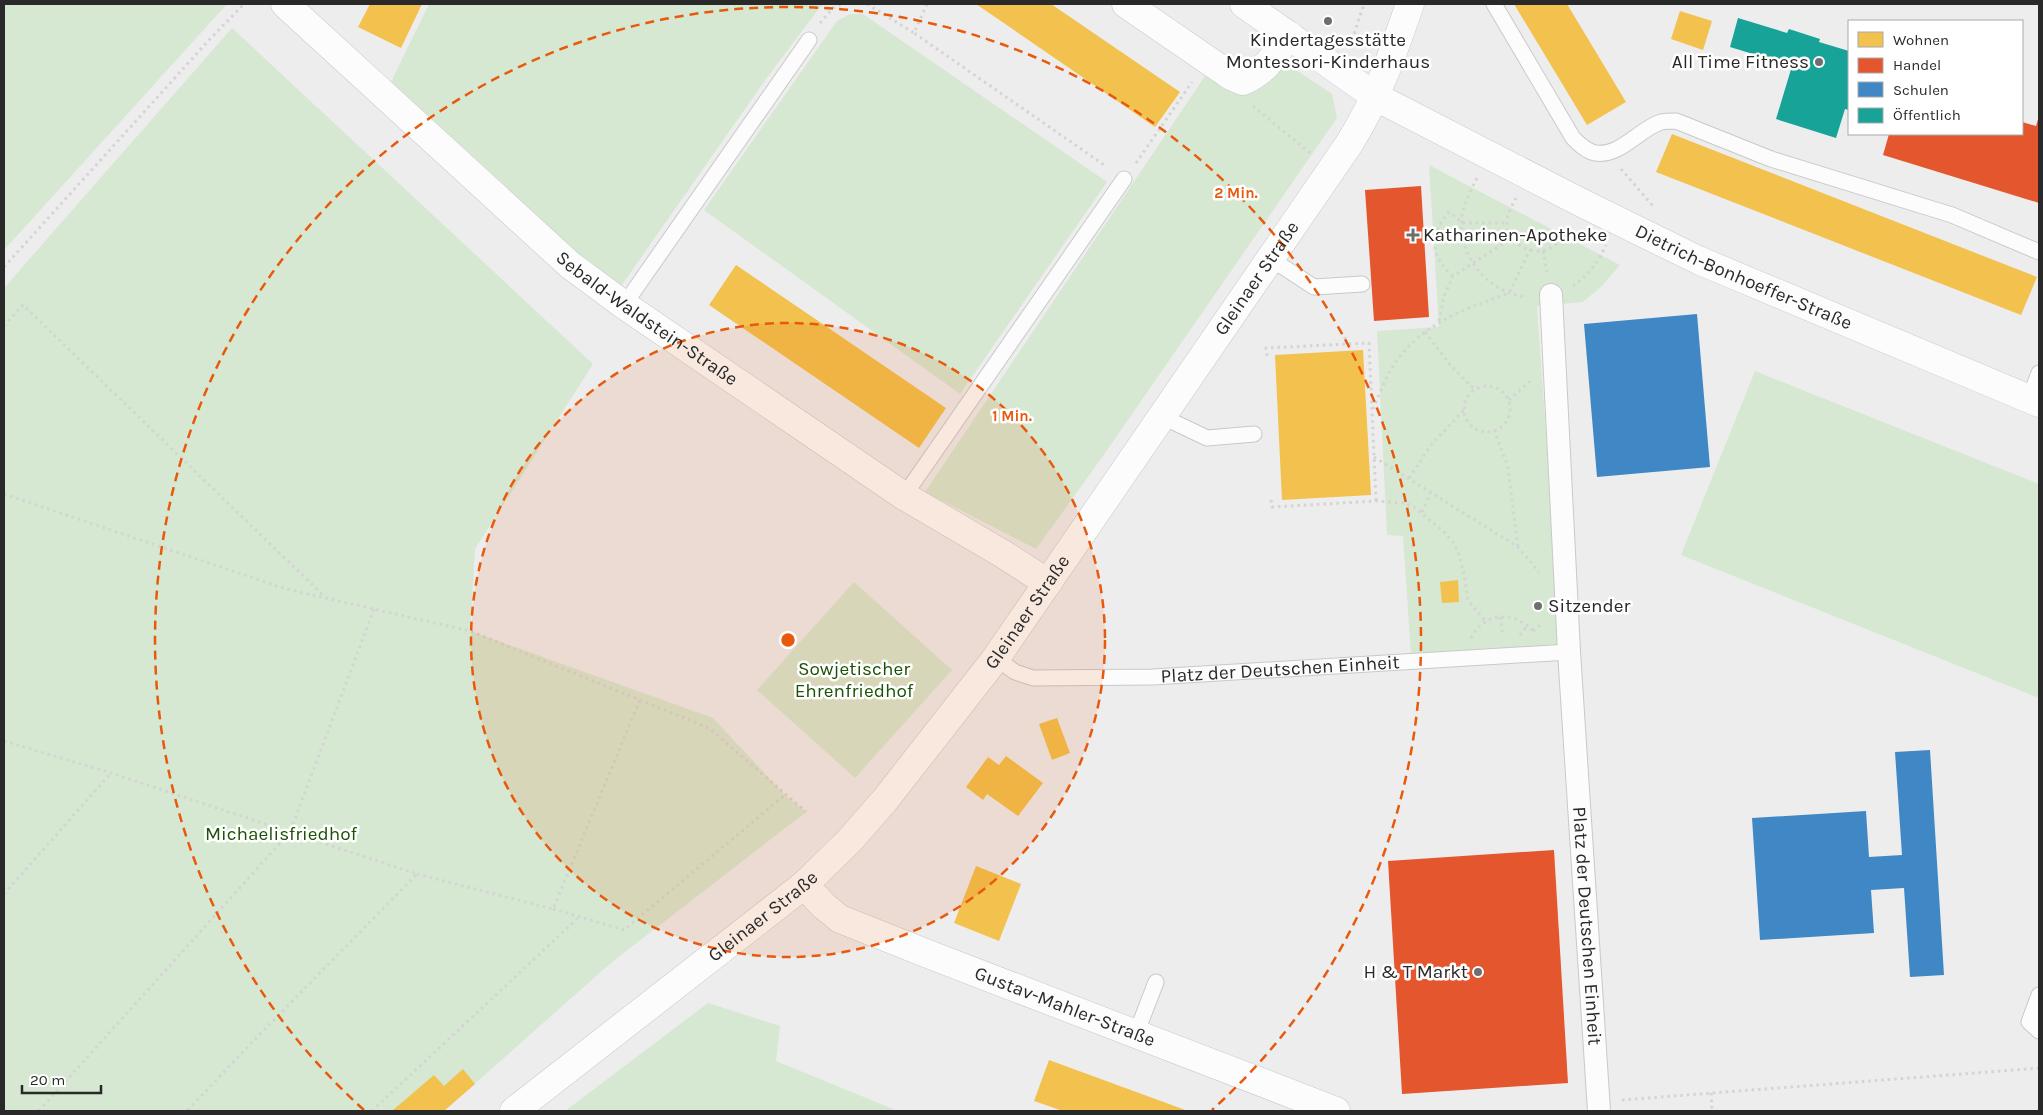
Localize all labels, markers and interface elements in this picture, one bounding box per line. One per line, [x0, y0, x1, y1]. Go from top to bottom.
marker: Kindertagesstätte Montessori-Kinderhaus [1322, 15, 1334, 27]
legend [1848, 20, 2023, 135]
place label: Kindertagesstätte Montessori-Kinderhaus [1226, 29, 1430, 73]
text: Wohnen [1893, 31, 1949, 49]
place label: All Time Fitness [1672, 51, 1809, 73]
marker: All Time Fitness [1813, 56, 1825, 68]
text: Handel [1893, 56, 1941, 74]
text: Schulen [1893, 81, 1949, 99]
text: Öffentlich [1893, 106, 1961, 124]
text: 2 Min. [1214, 184, 1258, 202]
street label: Gleinaer Straße [1210, 217, 1304, 340]
street label: Dietrich-Bonhoeffer-Straße [1631, 220, 1855, 334]
place label: Katharinen-Apotheke [1423, 224, 1607, 246]
marker: Katharinen-Apotheke [1407, 229, 1419, 241]
street label: Sebald-Waldstein-Straße [551, 247, 742, 390]
text: 1 Min. [992, 407, 1032, 425]
street label: Gleinaer Straße [980, 551, 1074, 674]
place label: Sitzender [1548, 595, 1631, 617]
marker: Sitzender [1532, 600, 1544, 612]
centre of rings [779, 631, 797, 649]
street label: Platz der Deutschen Einheit [1160, 651, 1400, 688]
park label: Sowjetischer Ehrenfriedhof [795, 658, 914, 702]
street label: Platz der Deutschen Einheit [1568, 806, 1606, 1046]
park label: Michaelisfriedhof [205, 823, 358, 845]
street label: Gleinaer Straße [704, 867, 822, 966]
place label: H & T Markt [1364, 961, 1468, 983]
street label: Gustav-Mahler-Straße [972, 962, 1158, 1051]
marker: H & T Markt [1472, 966, 1484, 978]
scale bar [22, 1062, 101, 1094]
text: 20 m [30, 1071, 65, 1089]

